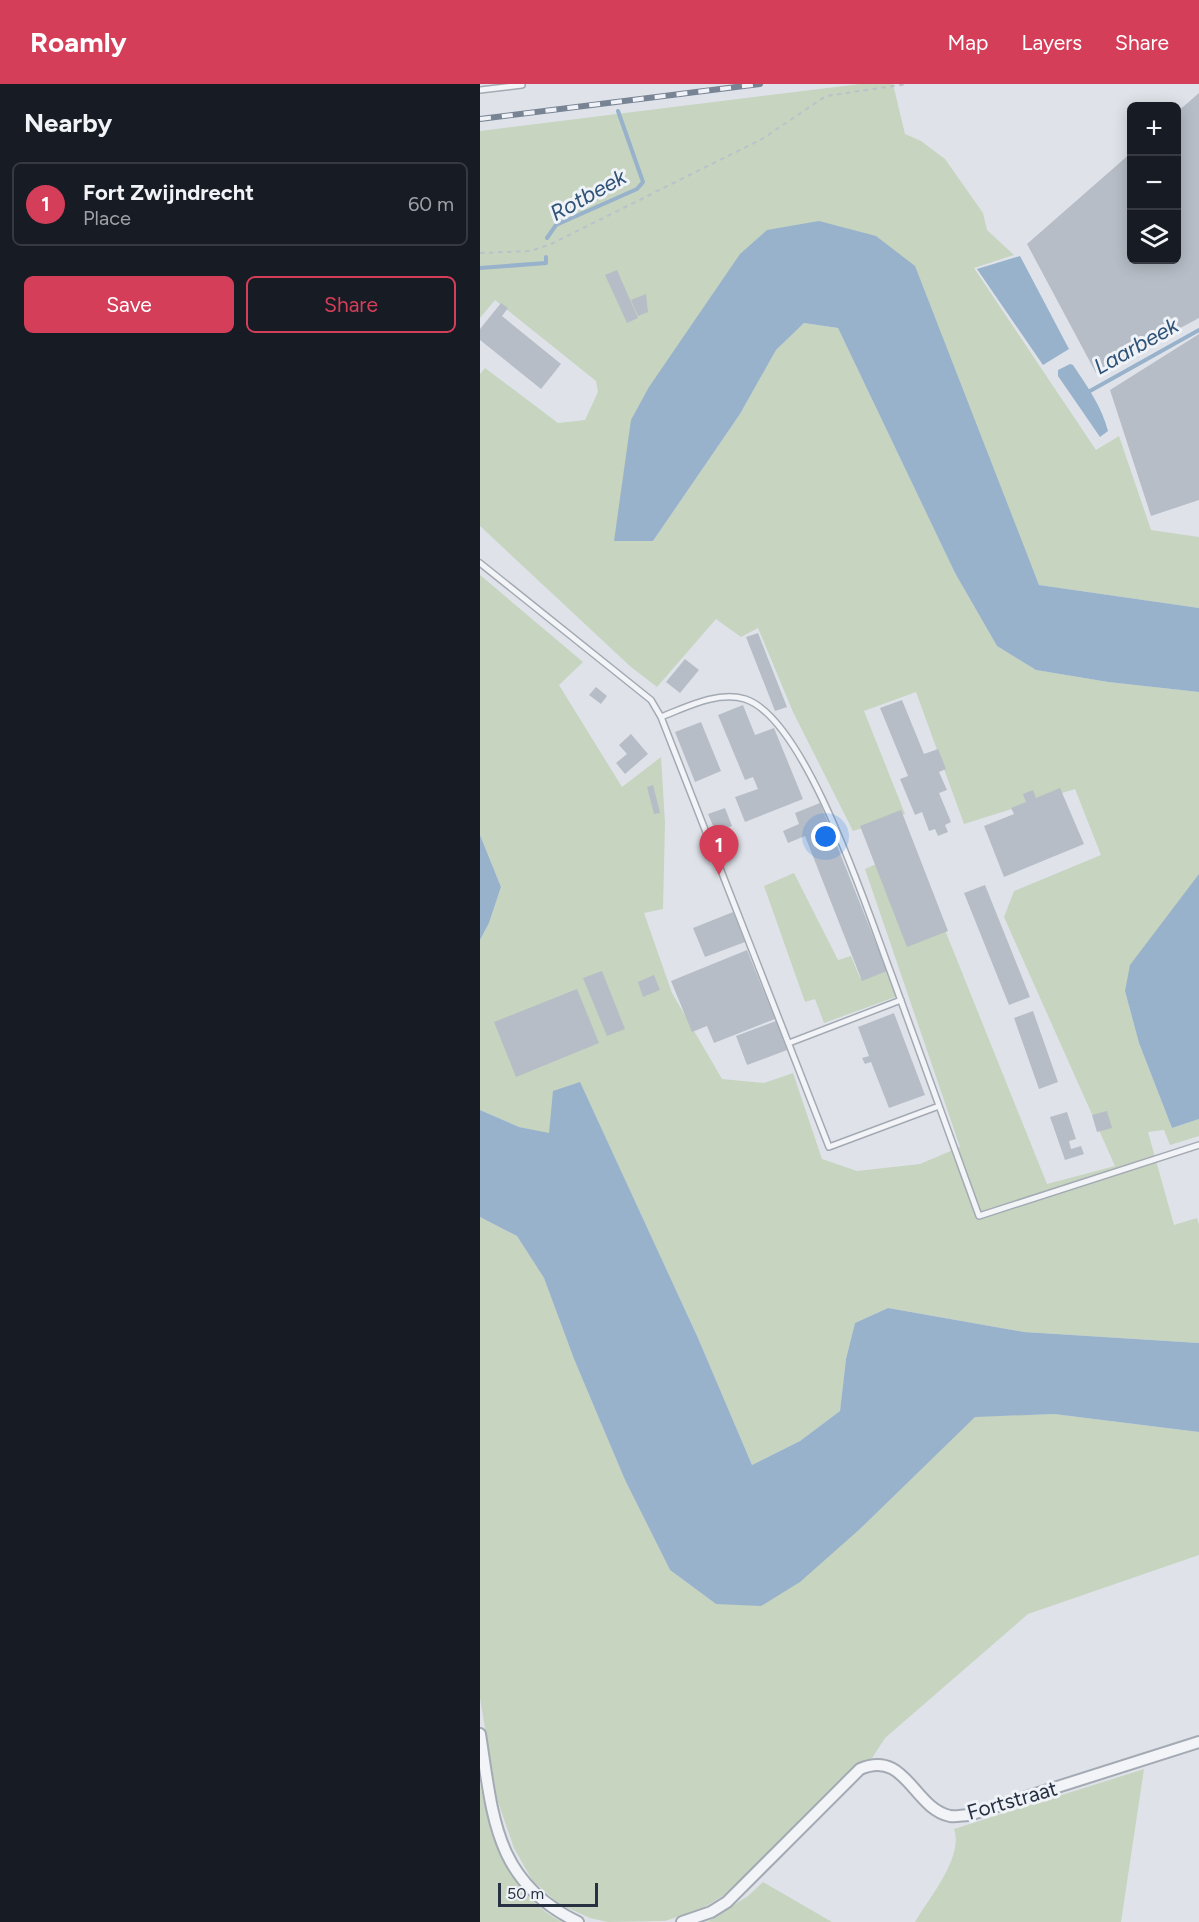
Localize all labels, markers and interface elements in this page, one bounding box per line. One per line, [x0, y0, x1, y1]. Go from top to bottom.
text: Roamly [30, 25, 127, 59]
text: Map [948, 30, 988, 55]
text: Layers [1021, 30, 1082, 55]
text: Share [1115, 30, 1169, 55]
map controls [1127, 102, 1181, 264]
button: + [1127, 102, 1181, 156]
text: Nearby [24, 107, 112, 139]
button: − [1127, 156, 1181, 210]
water label: Rotbeek [545, 162, 632, 227]
text: Fort Zwijndrecht [83, 179, 254, 206]
text: 1 [41, 192, 50, 216]
text: 60 m [408, 192, 454, 216]
text: Place [83, 206, 131, 230]
button: layers [1127, 210, 1181, 264]
button: Save [24, 276, 234, 333]
button: Share [246, 276, 456, 333]
water label: Laarbeek [1089, 311, 1184, 380]
your location [811, 822, 840, 851]
pin: 1 [700, 826, 738, 875]
street label: Fortstraat [964, 1775, 1060, 1825]
scale bar [498, 1880, 598, 1908]
text: 50 m [507, 1884, 544, 1903]

